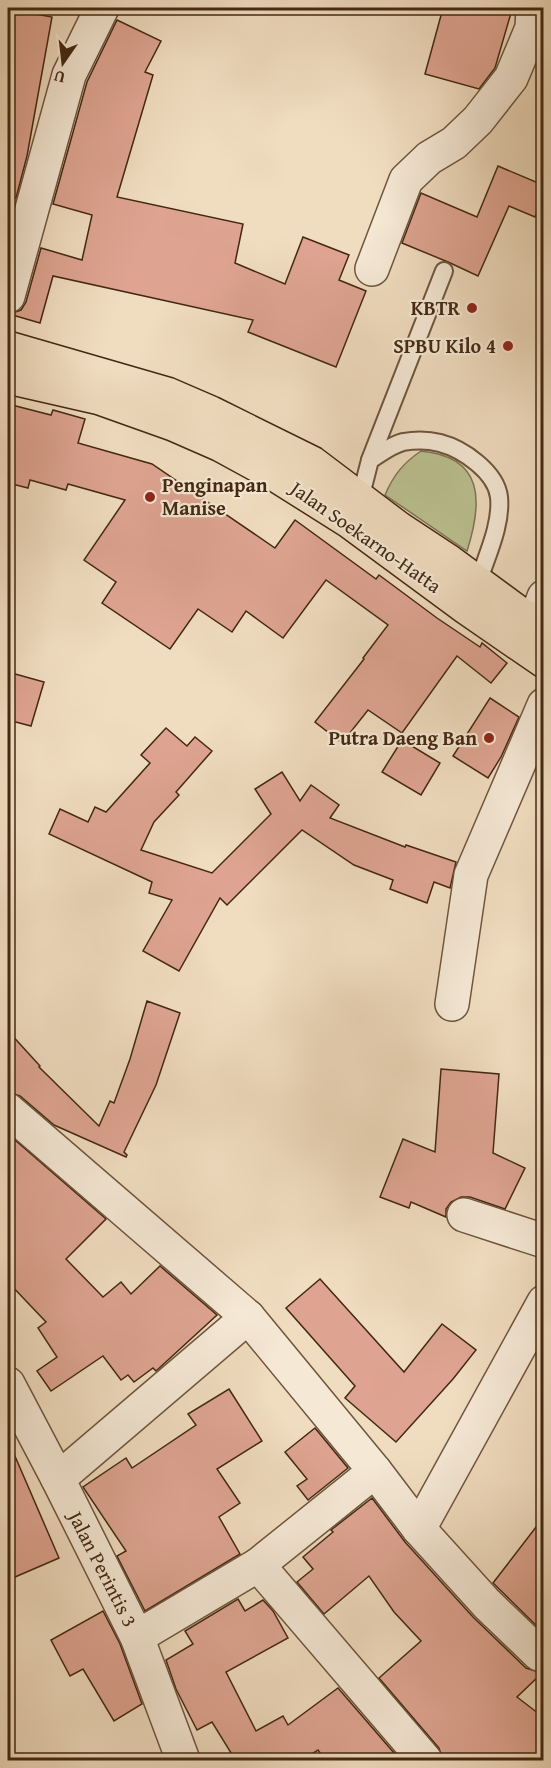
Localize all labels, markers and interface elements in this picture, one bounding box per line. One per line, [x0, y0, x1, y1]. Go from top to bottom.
north arrow [33, 33, 93, 93]
text: U [51, 65, 68, 91]
place label: KBTR [411, 293, 461, 322]
marker: KBTR [465, 301, 479, 315]
place label: SPBU Kilo 4 [393, 331, 496, 360]
marker: SPBU Kilo 4 [501, 339, 515, 353]
place label: Penginapan Manise [162, 470, 268, 522]
street label: Jalan Soekarno-Hatta [282, 472, 448, 600]
marker: Penginapan Manise [143, 490, 157, 504]
place label: Putra Daeng Ban [328, 723, 477, 752]
marker: Putra Daeng Ban [482, 731, 496, 745]
street label: Jalan Perintis 3 [60, 1503, 145, 1632]

